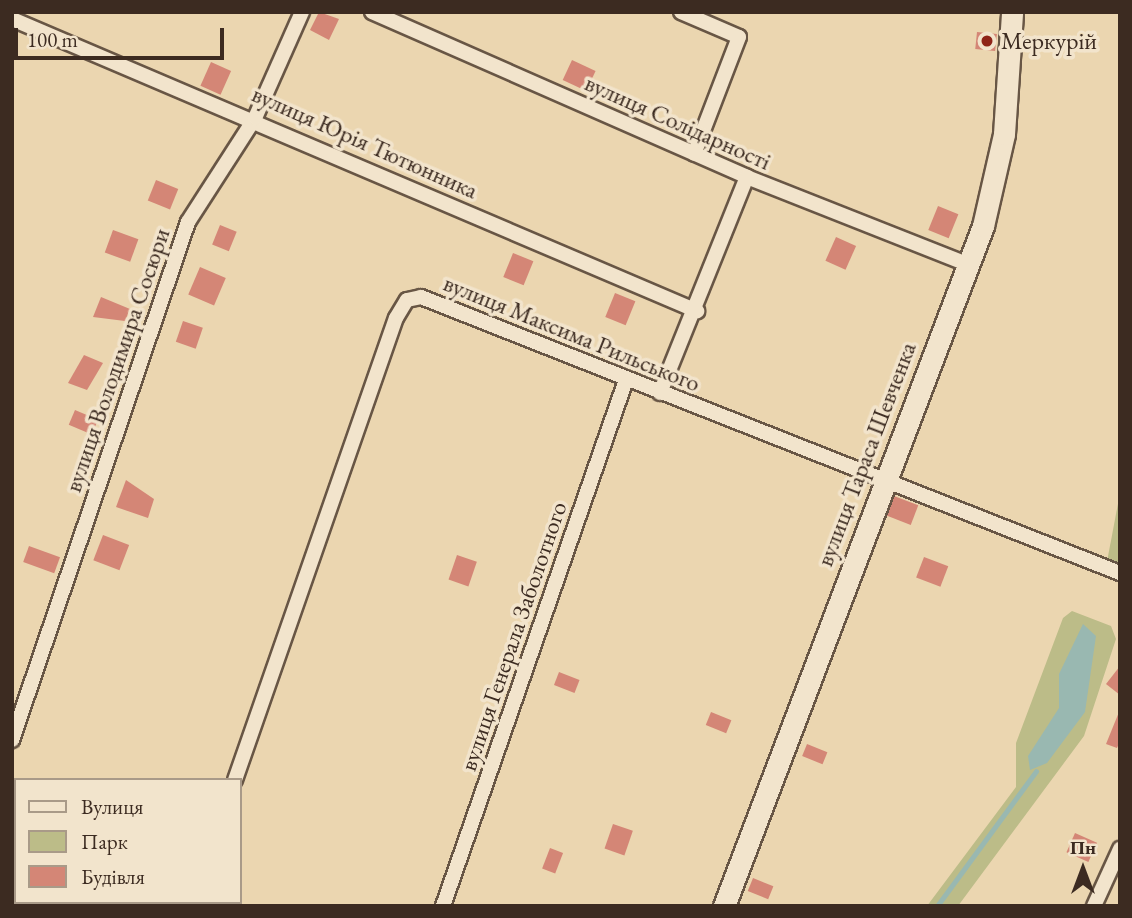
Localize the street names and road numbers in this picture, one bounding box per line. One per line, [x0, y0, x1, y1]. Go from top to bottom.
street label: вулиця Солідарності [581, 68, 775, 176]
street label: вулиця Юрія Тютюнника [248, 79, 482, 205]
street label: вулиця Володимира Сосюри [58, 224, 176, 496]
street label: вулиця Максима Рильського [440, 268, 704, 398]
street label: вулиця Тараса Шевченка [810, 338, 922, 570]
street label: вулиця Генерала Заболотного [453, 498, 573, 774]

